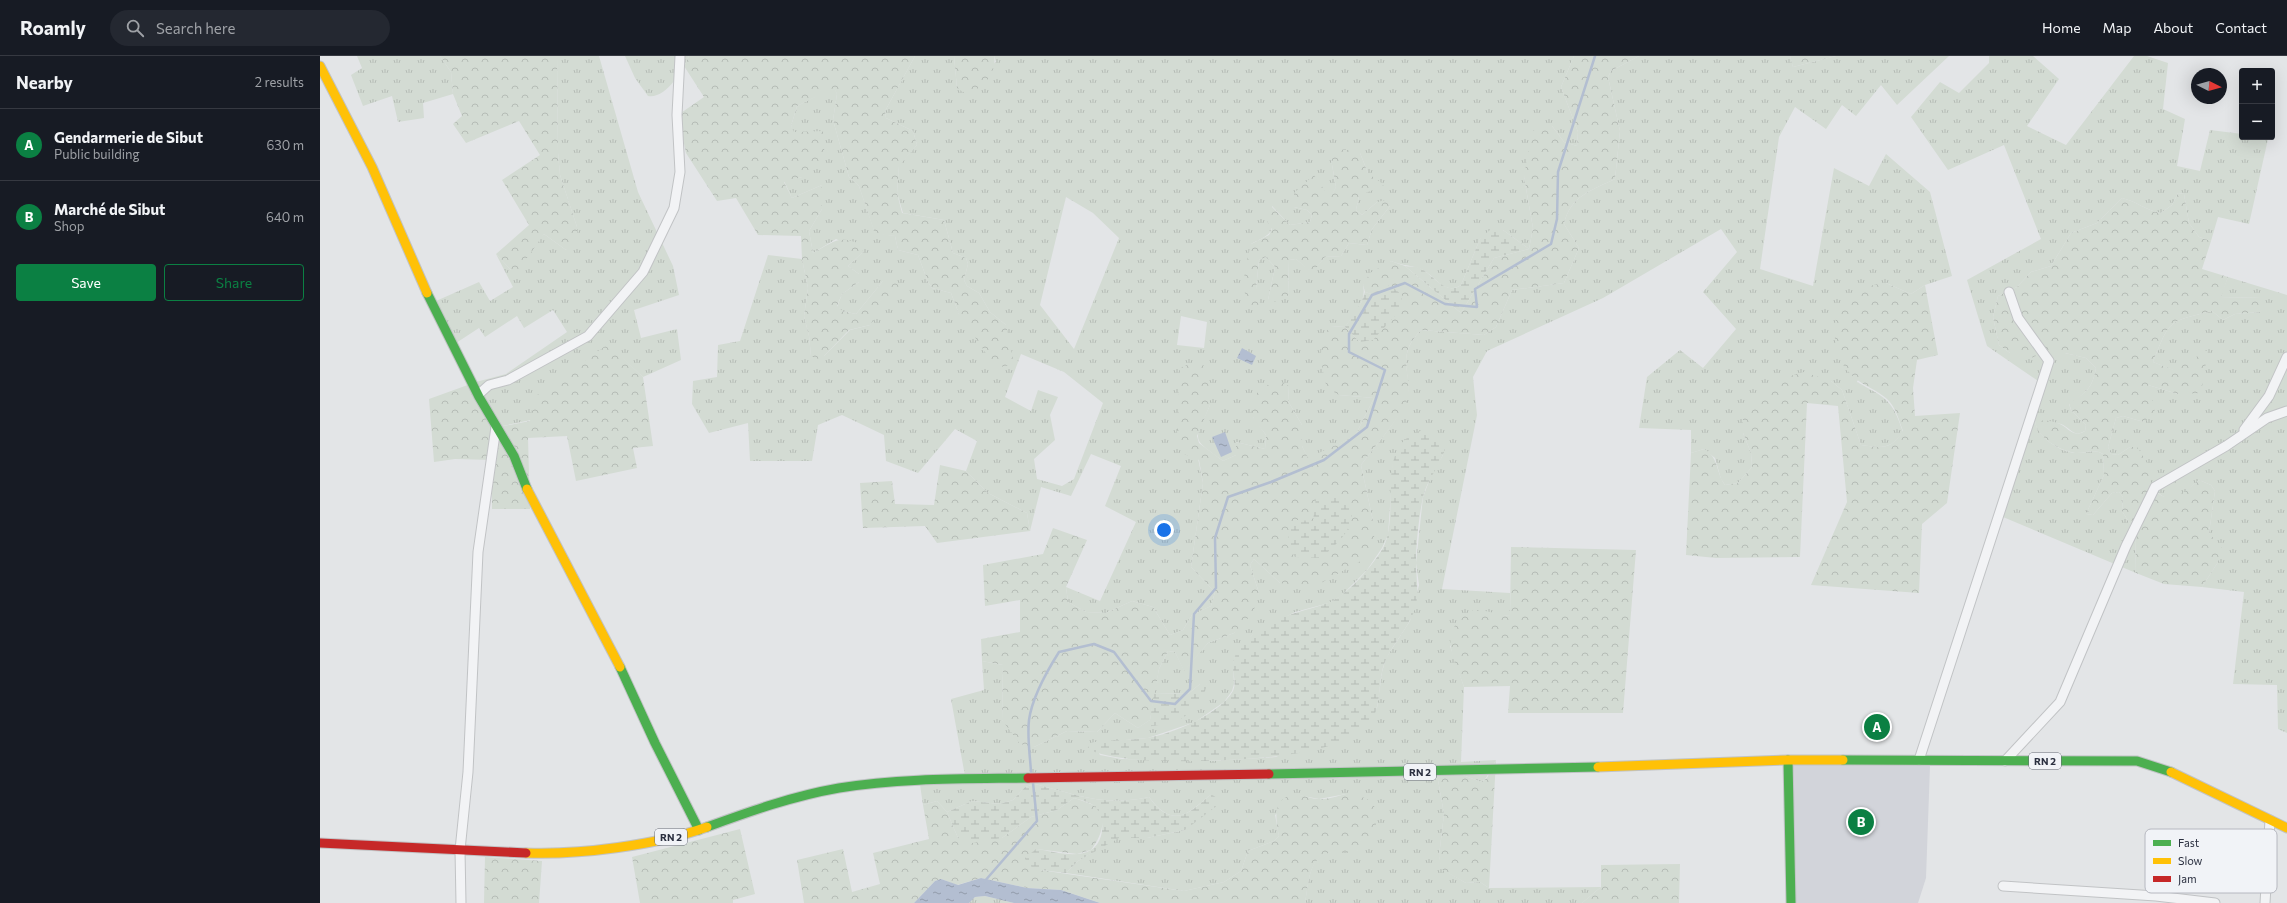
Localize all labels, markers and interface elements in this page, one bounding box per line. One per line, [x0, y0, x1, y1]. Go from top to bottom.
search box [110, 10, 390, 46]
text: Roamly [20, 16, 86, 39]
icon: search [124, 17, 146, 39]
text: Search here [156, 19, 235, 37]
text: Home [2042, 19, 2081, 36]
text: Map [2103, 19, 2131, 36]
text: About [2153, 19, 2193, 36]
text: Contact [2215, 19, 2267, 36]
north arrow [2191, 68, 2227, 104]
map controls [2239, 68, 2275, 140]
button: + [2239, 68, 2275, 104]
text: Nearby [16, 72, 73, 93]
text: 2 results [255, 74, 304, 90]
button: − [2239, 104, 2275, 140]
text: Gendarmerie de Sibut [54, 128, 203, 146]
text: A [24, 137, 34, 153]
text: 630 m [266, 137, 304, 153]
text: Public building [54, 146, 140, 162]
text: Marché de Sibut [54, 200, 165, 218]
text: B [25, 209, 33, 225]
text: 640 m [266, 209, 304, 225]
text: Shop [54, 218, 85, 234]
button: Save [16, 264, 156, 301]
button: Share [164, 264, 304, 301]
your location [1154, 520, 1174, 540]
pin: A [1864, 712, 1890, 742]
road number: RN 2 [2029, 753, 2061, 769]
road number: RN 2 [1404, 764, 1436, 780]
pin: B [1848, 807, 1874, 837]
road number: RN 2 [655, 829, 687, 845]
legend [2145, 829, 2277, 893]
text: Fast [2178, 836, 2200, 849]
text: Slow [2178, 854, 2203, 867]
text: Jam [2178, 872, 2197, 886]

